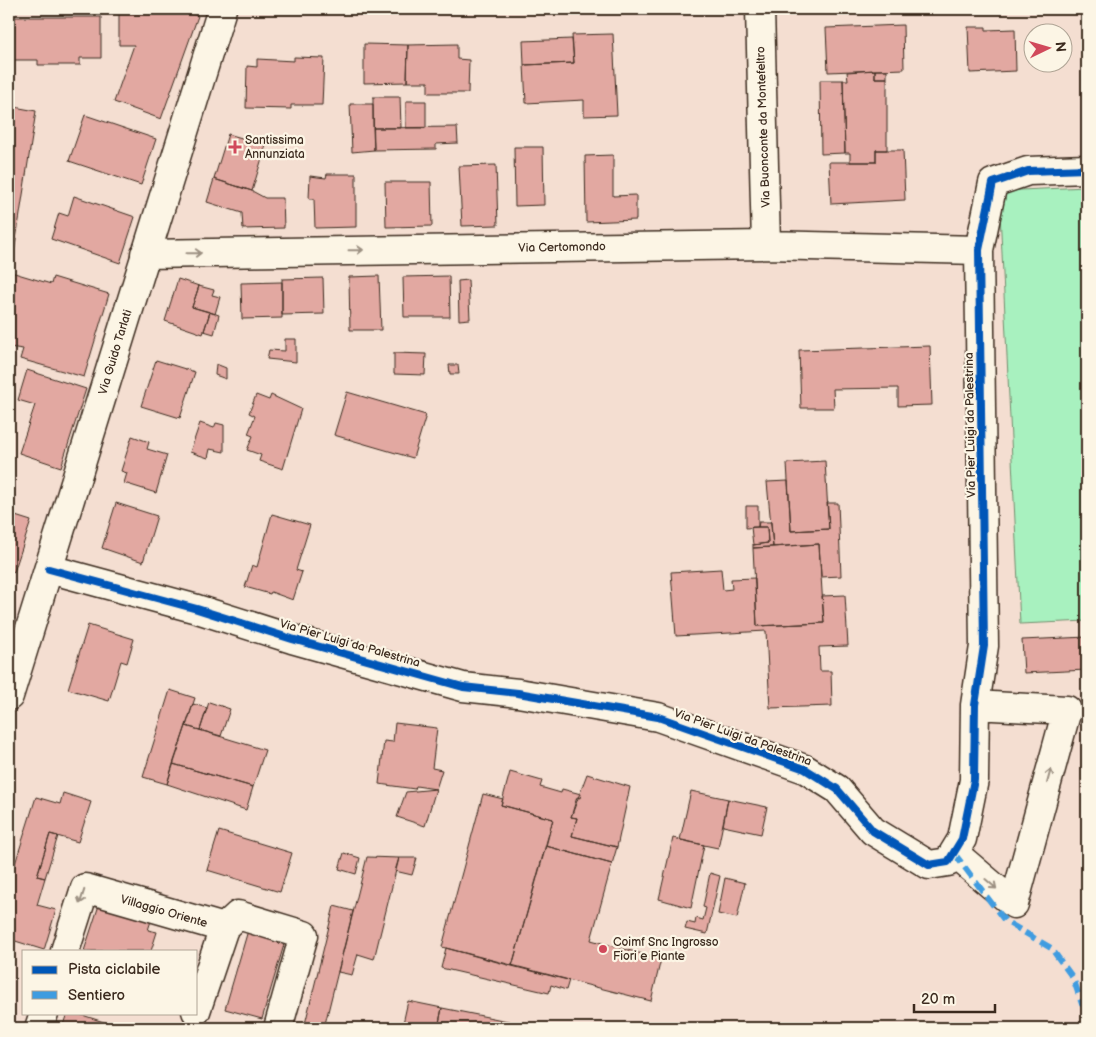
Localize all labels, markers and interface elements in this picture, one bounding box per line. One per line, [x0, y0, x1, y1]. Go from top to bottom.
north arrow [1024, 22, 1074, 72]
text: N [1052, 41, 1069, 53]
street label: Via Buonconte da Montefeltro [753, 46, 774, 208]
place label: Santissima Annunziata [245, 133, 305, 162]
marker: Santissima Annunziata [229, 141, 241, 153]
street label: Via Certomondo [518, 239, 606, 256]
one-way arrow [348, 245, 364, 255]
one-way arrow [186, 248, 202, 258]
street label: Via Guido Tarlati [95, 308, 136, 397]
street label: Via Pier Luigi da Palestrina [962, 352, 979, 498]
street label: Via Pier Luigi da Palestrina [278, 616, 422, 671]
street label: Via Pier Luigi da Palestrina [672, 706, 814, 769]
one-way arrow [1044, 769, 1054, 785]
one-way arrow [984, 879, 997, 890]
one-way arrow [77, 889, 86, 905]
street label: Villaggio Oriente [119, 892, 209, 931]
place label: Coimf Snc Ingrosso Fiori e Piante [613, 935, 719, 964]
marker: Coimf Snc Ingrosso Fiori e Piante [597, 943, 609, 955]
legend [22, 950, 198, 1014]
text: Pista ciclabile [68, 960, 160, 979]
scale bar [914, 982, 995, 1014]
text: Sentiero [68, 986, 125, 1005]
text: 20 m [921, 990, 955, 1009]

